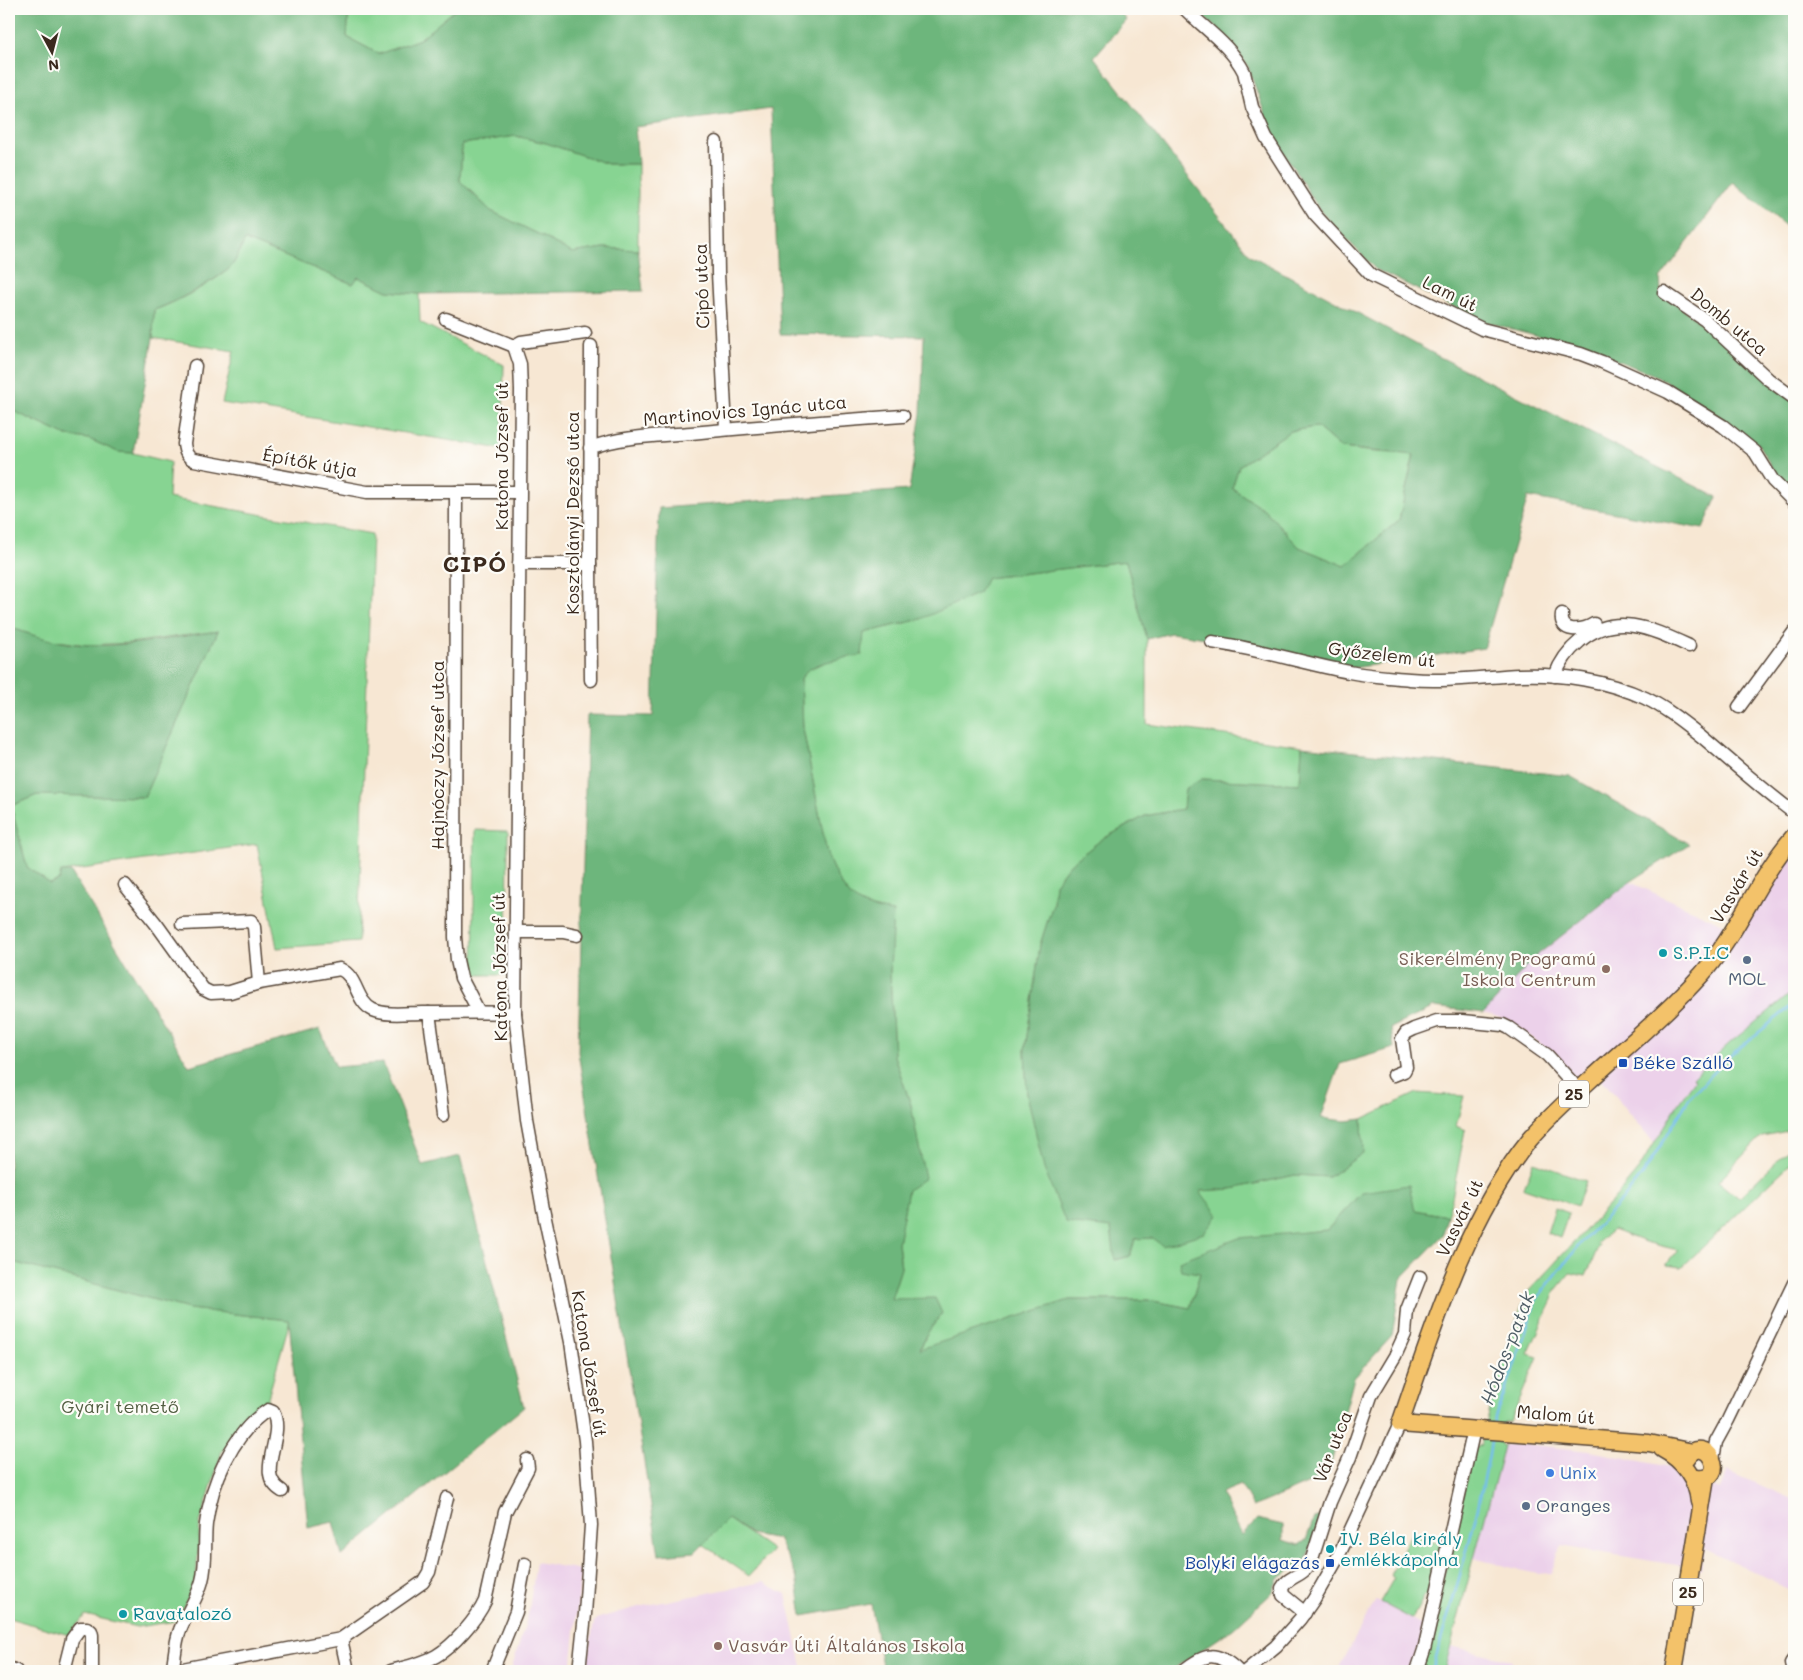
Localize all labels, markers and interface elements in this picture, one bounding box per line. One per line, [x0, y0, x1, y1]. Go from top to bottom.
north arrow [28, 28, 78, 78]
text: N [47, 55, 60, 75]
street label: Cipó utca [688, 243, 714, 329]
street label: Lam út [1419, 269, 1482, 317]
street label: Domb utca [1686, 282, 1773, 361]
street label: Katona József út [489, 382, 513, 530]
street label: Martinovics Ignác utca [642, 389, 848, 431]
street label: Kosztolányi Dezső utca [560, 411, 584, 615]
street label: Építők útja [261, 442, 360, 482]
district label: CIPÓ [443, 549, 507, 578]
street label: Győzelem út [1327, 636, 1437, 673]
street label: Hajnóczy József utca [425, 660, 449, 850]
street label: Vasvár út [1704, 843, 1768, 928]
street label: Katona József út [486, 892, 512, 1042]
place label: S.P.I.C [1673, 940, 1729, 964]
place label: Sikerélmény Programú Iskola Centrum [1399, 946, 1596, 991]
marker: S.P.I.C [1657, 947, 1669, 959]
marker: MOL [1741, 954, 1753, 966]
marker: Sikerélmény Programú Iskola Centrum [1600, 963, 1612, 975]
place label: MOL [1728, 966, 1767, 990]
place label: Béke Szálló [1633, 1050, 1733, 1074]
marker: Béke Szálló [1617, 1057, 1629, 1069]
road number: 25 [1559, 1080, 1589, 1108]
street label: Vasvár út [1430, 1174, 1488, 1261]
water label: Hódos-patak [1473, 1287, 1540, 1408]
street label: Katona József út [567, 1289, 613, 1439]
park label: Gyári temető [61, 1394, 179, 1418]
street label: Malom út [1516, 1399, 1596, 1429]
street label: Vár utca [1307, 1407, 1357, 1486]
place label: Unix [1560, 1460, 1597, 1484]
marker: Unix [1544, 1467, 1556, 1479]
place label: Oranges [1536, 1493, 1611, 1517]
marker: Oranges [1520, 1500, 1532, 1512]
place label: IV. Béla király emlékkápolna [1340, 1526, 1462, 1571]
marker: IV. Béla király emlékkápolna [1324, 1543, 1336, 1555]
place label: Bolyki elágazás [1185, 1550, 1320, 1574]
marker: Bolyki elágazás [1324, 1557, 1336, 1569]
road number: 25 [1673, 1578, 1703, 1605]
place label: Ravatalozó [133, 1601, 232, 1625]
marker: Ravatalozó [117, 1608, 129, 1620]
place label: Vasvár Úti Általános Iskola [728, 1633, 965, 1657]
marker: Vasvár Úti Általános Iskola [712, 1640, 724, 1652]

